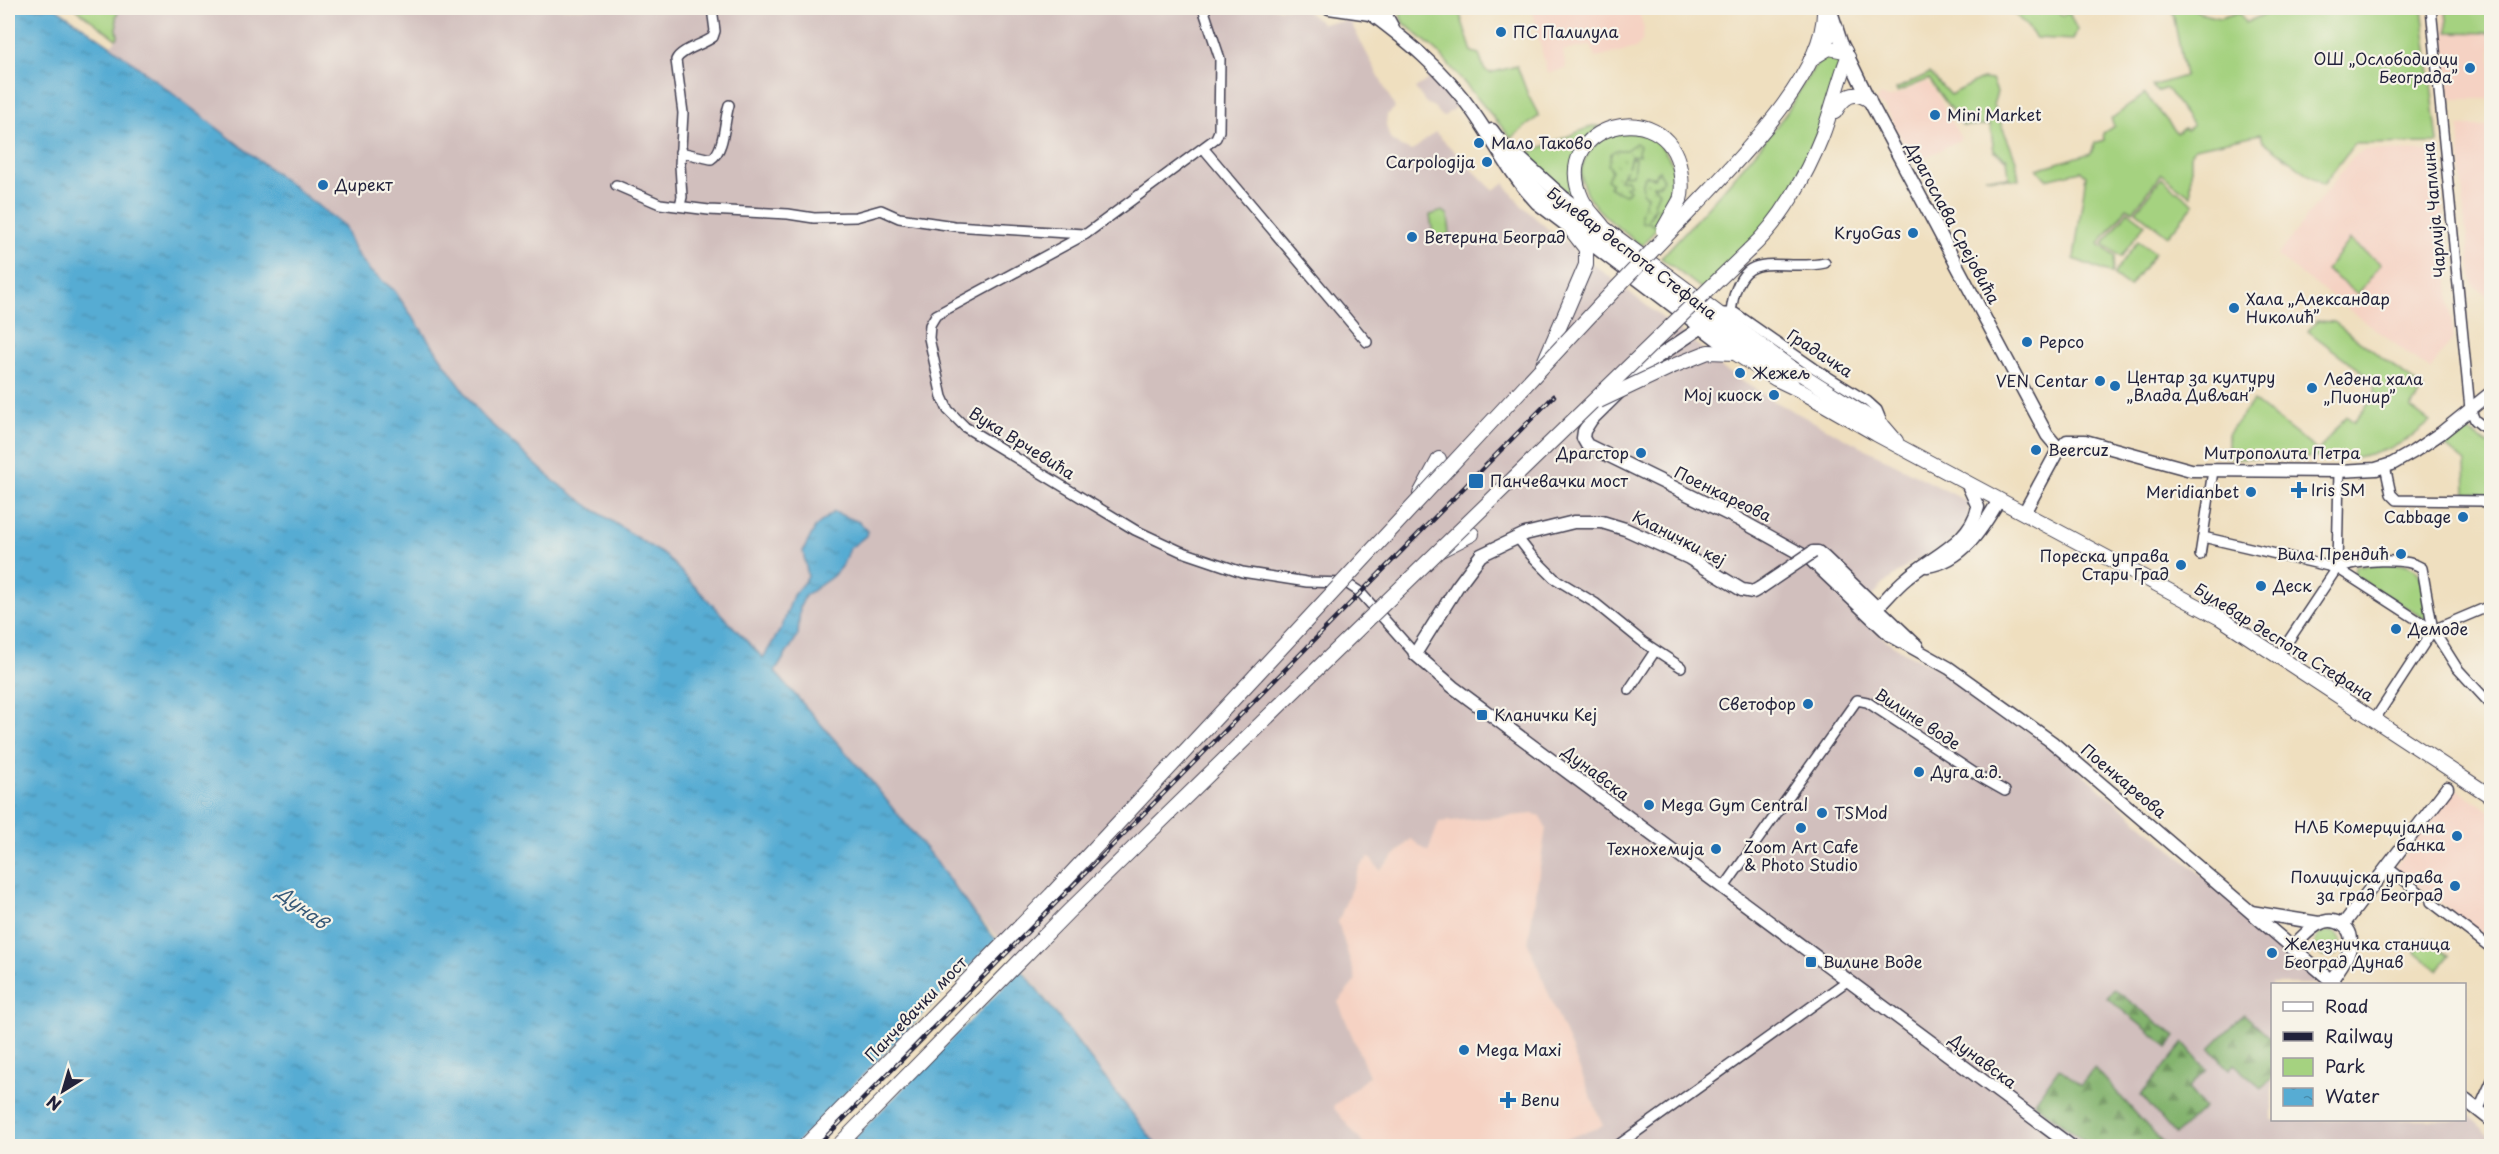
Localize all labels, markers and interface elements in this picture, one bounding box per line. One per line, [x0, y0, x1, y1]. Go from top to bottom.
place label: ПС Палилула [1513, 19, 1618, 43]
marker: ПС Палилула [1494, 25, 1508, 39]
place label: ОШ „Ослободиоци Београда” [2313, 46, 2458, 88]
marker: ОШ „Ослободиоци Београда” [2463, 61, 2477, 75]
place label: Mini Market [1947, 102, 2042, 126]
marker: Mini Market [1928, 108, 1942, 122]
place label: Мало Таково [1491, 130, 1592, 154]
marker: Мало Таково [1472, 136, 1486, 150]
street label: Драгослава Срејовића [1900, 136, 2007, 308]
street label: Чарлија Чаплина [2415, 141, 2451, 279]
place label: Carpologija [1386, 149, 1475, 173]
marker: Carpologija [1480, 155, 1494, 169]
place label: Директ [334, 172, 393, 196]
marker: Директ [316, 178, 330, 192]
street label: Булевар деспота Стефана [1542, 180, 1723, 324]
place label: KryoGas [1834, 220, 1901, 244]
place label: Ветерина Београд [1424, 224, 1566, 248]
marker: KryoGas [1906, 226, 1920, 240]
marker: Ветерина Београд [1405, 230, 1419, 244]
place label: Хала „Александар Николић” [2246, 286, 2390, 328]
marker: Хала „Александар Николић” [2227, 301, 2241, 315]
street label: Градачка [1783, 322, 1858, 382]
place label: Pepco [2039, 329, 2084, 353]
marker: Pepco [2020, 335, 2034, 349]
place label: Жежељ [1752, 360, 1810, 384]
place label: Центар за културу „Влада Дивљан” [2127, 364, 2275, 406]
marker: Жежељ [1733, 366, 1747, 380]
place label: Ледена хала „Пионир” [2324, 366, 2423, 408]
place label: VEN Centar [1996, 368, 2089, 392]
marker: VEN Centar [2093, 374, 2107, 388]
marker: Центар за културу „Влада Дивљан” [2108, 379, 2122, 393]
marker: Ледена хала „Пионир” [2305, 381, 2319, 395]
place label: Мој киоск [1684, 382, 1762, 406]
marker: Мој киоск [1767, 388, 1781, 402]
street label: Вука Врчевића [965, 400, 1080, 484]
place label: Beercuz [2048, 437, 2109, 461]
place label: Драгстор [1555, 440, 1629, 464]
street label: Митрополита Петра [2204, 440, 2360, 464]
marker: Beercuz [2029, 443, 2043, 457]
marker: Драгстор [1634, 446, 1648, 460]
street label: Поенкареова [1671, 459, 1776, 527]
place label: Панчевачки мост [1490, 468, 1628, 492]
marker: Панчевачки мост [1467, 472, 1485, 490]
place label: Iris SM [2311, 477, 2365, 501]
place label: Meridianbet [2146, 479, 2239, 503]
marker: Iris SM [2292, 483, 2306, 497]
marker: Meridianbet [2244, 485, 2258, 499]
street label: Кланички кеј [1629, 503, 1730, 571]
place label: Cabbage [2384, 504, 2451, 528]
marker: Cabbage [2456, 510, 2470, 524]
place label: Вила Прендић [2277, 541, 2389, 565]
place label: Пореска управа Стари Град [2040, 543, 2169, 585]
marker: Вила Прендић [2394, 547, 2408, 561]
marker: Пореска управа Стари Град [2174, 558, 2188, 572]
place label: Деск [2272, 573, 2312, 597]
street label: Булевар деспота Стефана [2190, 576, 2379, 706]
marker: Деск [2254, 579, 2268, 593]
place label: Демоде [2407, 616, 2468, 640]
marker: Демоде [2389, 622, 2403, 636]
street label: Вилине воде [1871, 682, 1966, 755]
place label: Светофор [1718, 691, 1796, 715]
marker: Светофор [1801, 697, 1815, 711]
place label: Кланички Кеј [1494, 702, 1597, 726]
marker: Кланички Кеј [1475, 708, 1489, 722]
street label: Поенкареова [2077, 737, 2173, 823]
street label: Дунавска [1557, 738, 1635, 806]
place label: Дуга а.д. [1930, 759, 2002, 783]
marker: Дуга а.д. [1912, 765, 1926, 779]
place label: Mega Gym Central [1661, 792, 1808, 816]
marker: Mega Gym Central [1642, 798, 1656, 812]
place label: TSMod [1834, 800, 1888, 824]
marker: TSMod [1815, 806, 1829, 820]
place label: НЛБ Комерцијална банка [2294, 814, 2445, 856]
marker: Zoom Art Cafe & Photo Studio [1794, 821, 1808, 835]
marker: НЛБ Комерцијална банка [2450, 829, 2464, 843]
place label: Zoom Art Cafe & Photo Studio [1744, 834, 1858, 876]
place label: Технохемија [1606, 836, 1704, 860]
marker: Технохемија [1709, 842, 1723, 856]
place label: Полицијска управа за град Београд [2291, 864, 2443, 906]
water label: Дунав [270, 878, 336, 936]
marker: Полицијска управа за град Београд [2448, 879, 2462, 893]
place label: Железничка станица Београд Дунав [2284, 931, 2450, 973]
marker: Железничка станица Београд Дунав [2265, 946, 2279, 960]
place label: Вилине Воде [1823, 949, 1923, 973]
street label: Панчевачки мост [859, 950, 972, 1066]
marker: Вилине Воде [1804, 955, 1818, 969]
legend [2271, 983, 2466, 1121]
text: Road [2325, 992, 2369, 1019]
text: Railway [2325, 1022, 2393, 1049]
street label: Дунавска [1944, 1026, 2022, 1094]
place label: Mega Maxi [1476, 1037, 1562, 1061]
marker: Mega Maxi [1457, 1043, 1471, 1057]
text: Park [2325, 1052, 2365, 1079]
north arrow [33, 1061, 93, 1121]
text: Water [2325, 1082, 2380, 1109]
place label: Benu [1520, 1087, 1560, 1111]
text: N [41, 1090, 66, 1117]
marker: Benu [1501, 1093, 1515, 1107]

